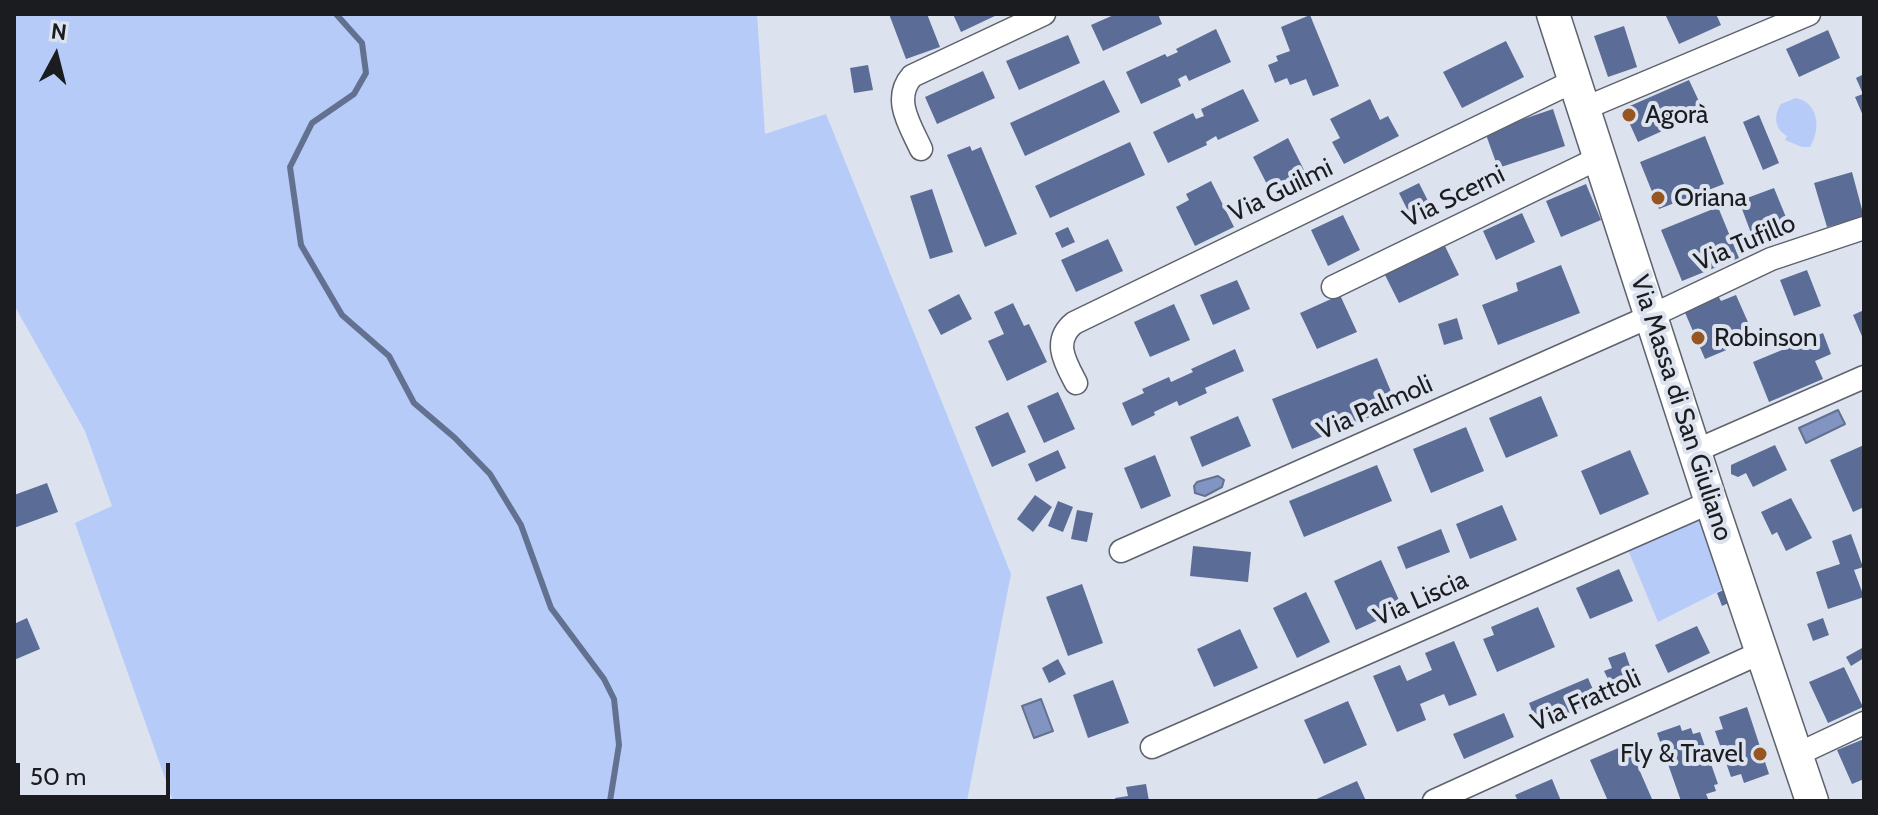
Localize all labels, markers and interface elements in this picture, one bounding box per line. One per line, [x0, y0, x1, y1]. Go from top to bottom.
north arrow [16, 16, 96, 96]
text: N [50, 17, 68, 46]
place label: Agorà [1645, 99, 1709, 131]
marker: Agorà [1620, 106, 1638, 124]
street label: Via Guilmi [1224, 152, 1338, 230]
street label: Via Scerni [1398, 159, 1510, 235]
place label: Oriana [1674, 182, 1747, 214]
marker: Oriana [1649, 189, 1667, 207]
street label: Via Tufillo [1690, 208, 1800, 278]
street label: Via Massa di San Giuliano [1623, 271, 1739, 545]
place label: Robinson [1714, 322, 1818, 354]
marker: Robinson [1689, 329, 1707, 347]
street label: Via Palmoli [1313, 369, 1437, 447]
street label: Via Liscia [1369, 564, 1473, 634]
street label: Via Frattoli [1526, 663, 1646, 739]
place label: Fly & Travel [1620, 738, 1744, 770]
marker: Fly & Travel [1751, 745, 1769, 763]
scale bar [20, 747, 174, 797]
text: 50 m [30, 762, 86, 791]

